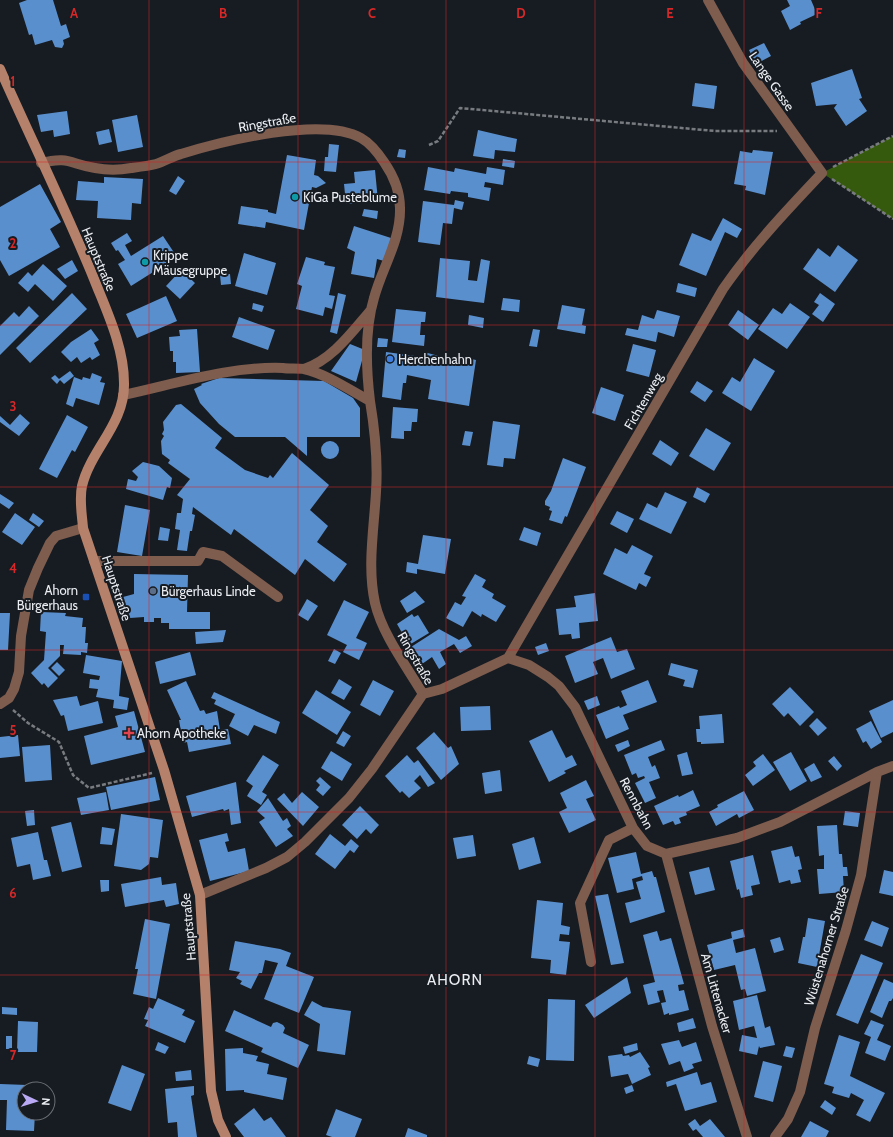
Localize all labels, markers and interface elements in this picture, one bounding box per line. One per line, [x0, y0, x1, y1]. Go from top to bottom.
text: A [70, 5, 79, 21]
text: B [219, 5, 227, 21]
text: C [368, 5, 376, 21]
text: D [516, 5, 526, 21]
text: E [666, 5, 674, 21]
text: F [816, 5, 823, 21]
street label: Lange Gasse [746, 48, 798, 114]
text: 1 [11, 73, 15, 89]
street label: Ringstraße [237, 109, 297, 135]
place label: KiGa Pusteblume [303, 189, 397, 205]
marker: KiGa Pusteblume [290, 192, 300, 202]
street label: Hauptstraße [78, 225, 120, 294]
text: 2 [10, 235, 17, 251]
place label: Krippe Mäusegruppe [153, 247, 227, 278]
marker: Krippe Mäusegruppe [140, 257, 150, 267]
place label: Herchenhahn [398, 351, 472, 367]
marker: Herchenhahn [385, 354, 395, 364]
street label: Fichtenweg [620, 369, 666, 432]
text: 3 [9, 398, 17, 414]
street label: Hauptstraße [99, 553, 135, 623]
text: 4 [9, 560, 17, 576]
place label: Ahorn Bürgerhaus [17, 582, 79, 613]
place label: Bürgerhaus Linde [161, 583, 256, 599]
marker: Bürgerhaus Linde [148, 586, 158, 596]
marker: Ahorn Bürgerhaus [81, 592, 91, 602]
street label: Ringstraße [394, 629, 438, 688]
text: 5 [10, 722, 17, 738]
place label: Ahorn Apotheke [137, 725, 226, 741]
marker: Ahorn Apotheke [124, 728, 134, 738]
street label: Rennbahn [617, 774, 657, 832]
street label: Wüstenahorner Straße [800, 884, 852, 1008]
text: 6 [9, 885, 17, 901]
street label: Hauptstraße [177, 892, 199, 961]
street label: Am Littenacker [698, 951, 736, 1036]
district label: AHORN [427, 971, 483, 989]
text: 7 [10, 1047, 17, 1063]
north arrow [16, 1081, 56, 1121]
text: N [39, 1097, 53, 1106]

